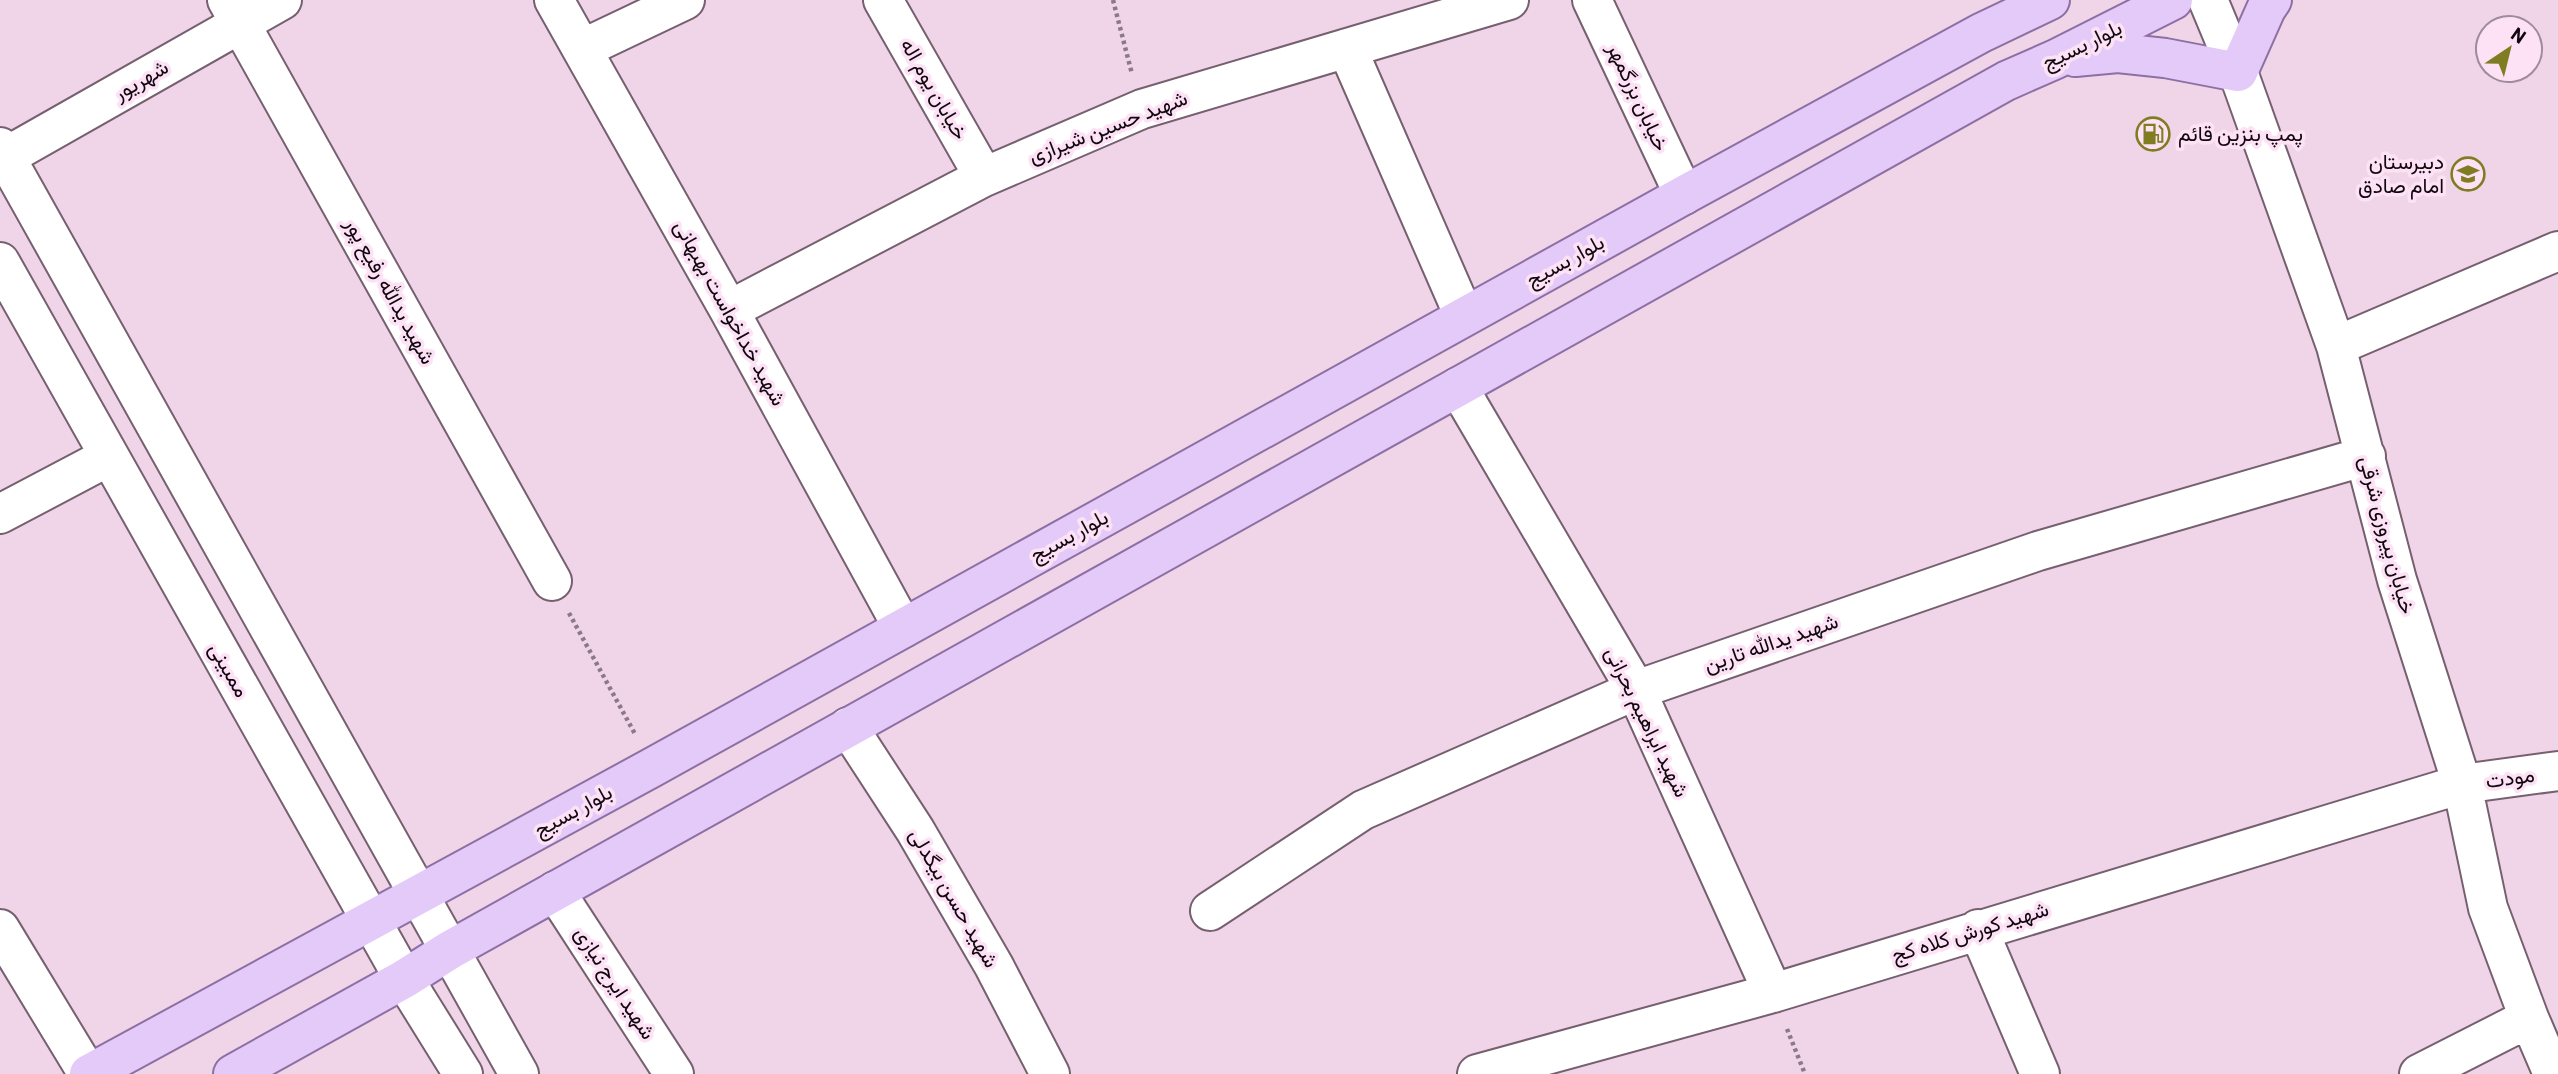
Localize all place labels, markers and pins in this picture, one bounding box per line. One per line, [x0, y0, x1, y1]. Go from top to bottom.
fuel station icon: پمپ بنزین قائم [2134, 115, 2172, 153]
place label: پمپ بنزین قائم [2178, 120, 2303, 148]
place label: دبیرستان امام صادق [2358, 148, 2444, 200]
school or university icon: دبیرستان امام صادق [2449, 155, 2487, 193]

